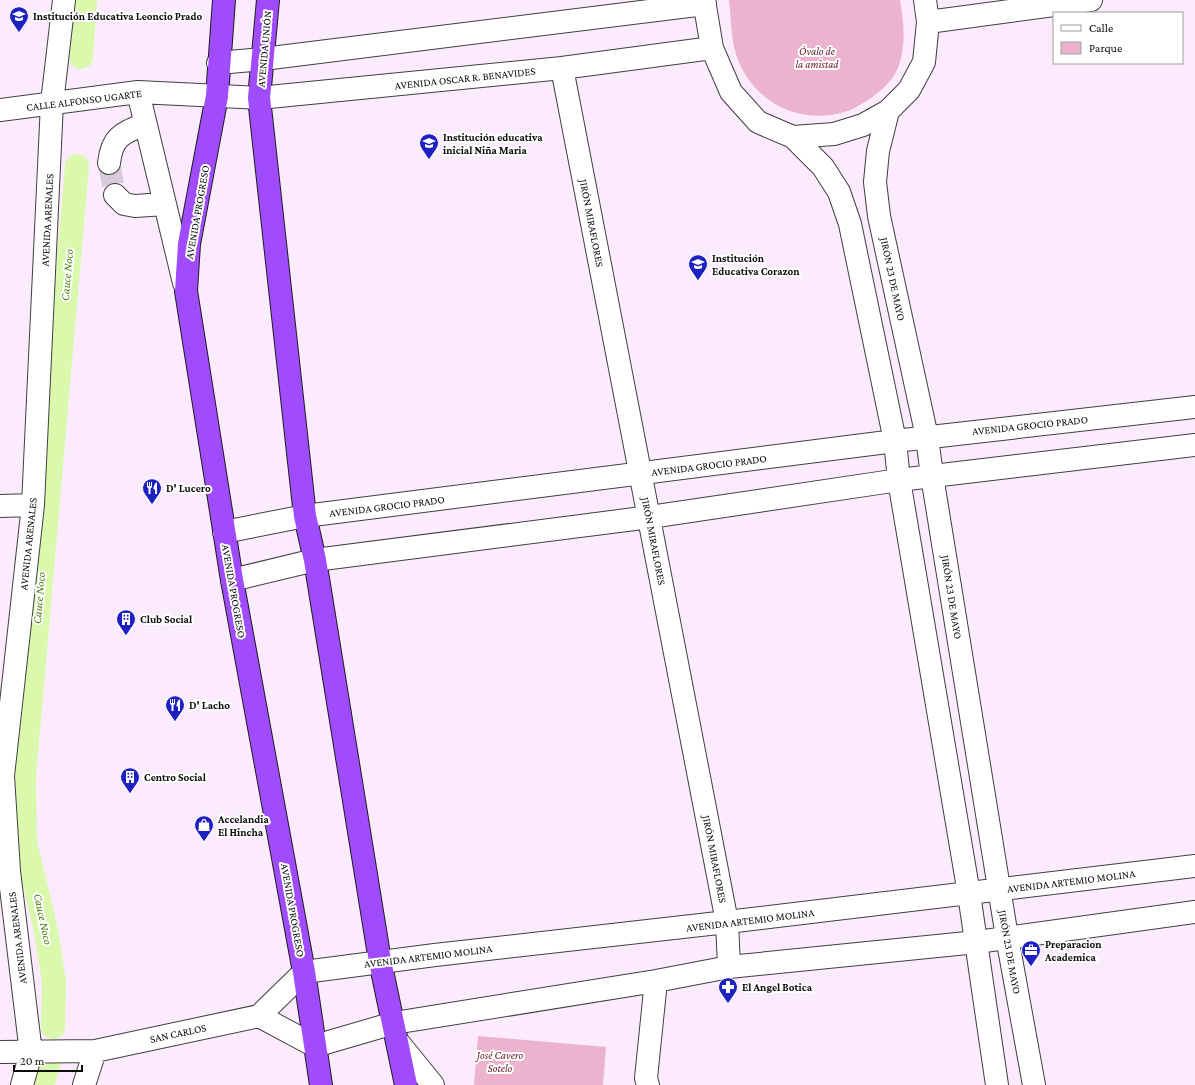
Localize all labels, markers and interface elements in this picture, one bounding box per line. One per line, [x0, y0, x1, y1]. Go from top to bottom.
school or university icon: Institución Educativa Leoncio Prado [8, 5, 30, 33]
place label: Institución Educativa Leoncio Prado [33, 10, 202, 22]
street label: AVENIDA UNIÓN [255, 10, 273, 88]
legend [1053, 12, 1183, 64]
text: Calle [1089, 21, 1113, 35]
text: Parque [1089, 41, 1122, 55]
park label: Óvalo de la amistad [795, 45, 839, 70]
street label: AVENIDA OSCAR R. BENAVIDES [394, 65, 536, 91]
street label: CALLE ALFONSO UGARTE [26, 87, 142, 113]
place label: Institución educativa inicial Niña Maria [443, 131, 543, 156]
school or university icon: Institución educativa inicial Niña Maria [418, 132, 440, 160]
street label: AVENIDA PROGRESO [183, 164, 211, 260]
street label: AVENIDA ARENALES [39, 173, 55, 267]
street label: JIRÓN MIRAFLORES [576, 177, 606, 268]
street label: JIRÓN 23 DE MAYO [877, 235, 908, 322]
water label: Cauce Noco [58, 249, 76, 301]
place label: Institución Educativa Corazon [712, 252, 800, 277]
school or university icon: Institución Educativa Corazon [687, 253, 709, 281]
street label: AVENIDA GROCIO PRADO [972, 413, 1088, 437]
street label: AVENIDA GROCIO PRADO [651, 452, 767, 478]
restaurant icon: D' Lucero [141, 477, 163, 505]
place label: D' Lucero [166, 482, 211, 494]
street label: AVENIDA GROCIO PRADO [329, 493, 445, 519]
street label: JIRÓN MIRAFLORES [638, 495, 668, 586]
street label: AVENIDA ARENALES [17, 497, 39, 591]
street label: AVENIDA PROGRESO [220, 543, 248, 639]
street label: JIRÓN 23 DE MAYO [938, 553, 965, 640]
water label: Cauce Noco [30, 572, 48, 624]
building icon: Club Social [115, 608, 137, 636]
place label: Club Social [140, 613, 193, 625]
restaurant icon: D' Lacho [164, 694, 186, 722]
place label: D' Lacho [189, 699, 230, 711]
building icon: Centro Social [119, 766, 141, 794]
place label: Centro Social [144, 771, 207, 783]
place label: Accelandia El Hincha [217, 813, 269, 838]
street label: JIRÓN MIRAFLORES [699, 813, 729, 904]
shop icon: Accelandia El Hincha [193, 814, 215, 842]
street label: AVENIDA PROGRESO [279, 862, 307, 958]
street label: AVENIDA ARTEMIO MOLINA [1006, 867, 1137, 895]
street label: AVENIDA ARENALES [5, 891, 29, 985]
water label: Cauce Noco [31, 892, 55, 946]
street label: AVENIDA ARTEMIO MOLINA [685, 906, 816, 934]
street label: JIRÓN 23 DE MAYO [996, 908, 1023, 995]
place label: Preparacion Academica [1044, 938, 1102, 963]
office icon: Preparacion Academica [1020, 939, 1042, 967]
street label: AVENIDA ARTEMIO MOLINA [363, 942, 494, 970]
pharmacy icon: El Angel Botica [717, 976, 739, 1004]
place label: El Angel Botica [742, 981, 813, 993]
street label: SAN CARLOS [149, 1021, 207, 1045]
scale bar [14, 1047, 82, 1073]
park label: José Cavero Sotelo [475, 1049, 523, 1074]
text: 20 m [20, 1054, 45, 1068]

